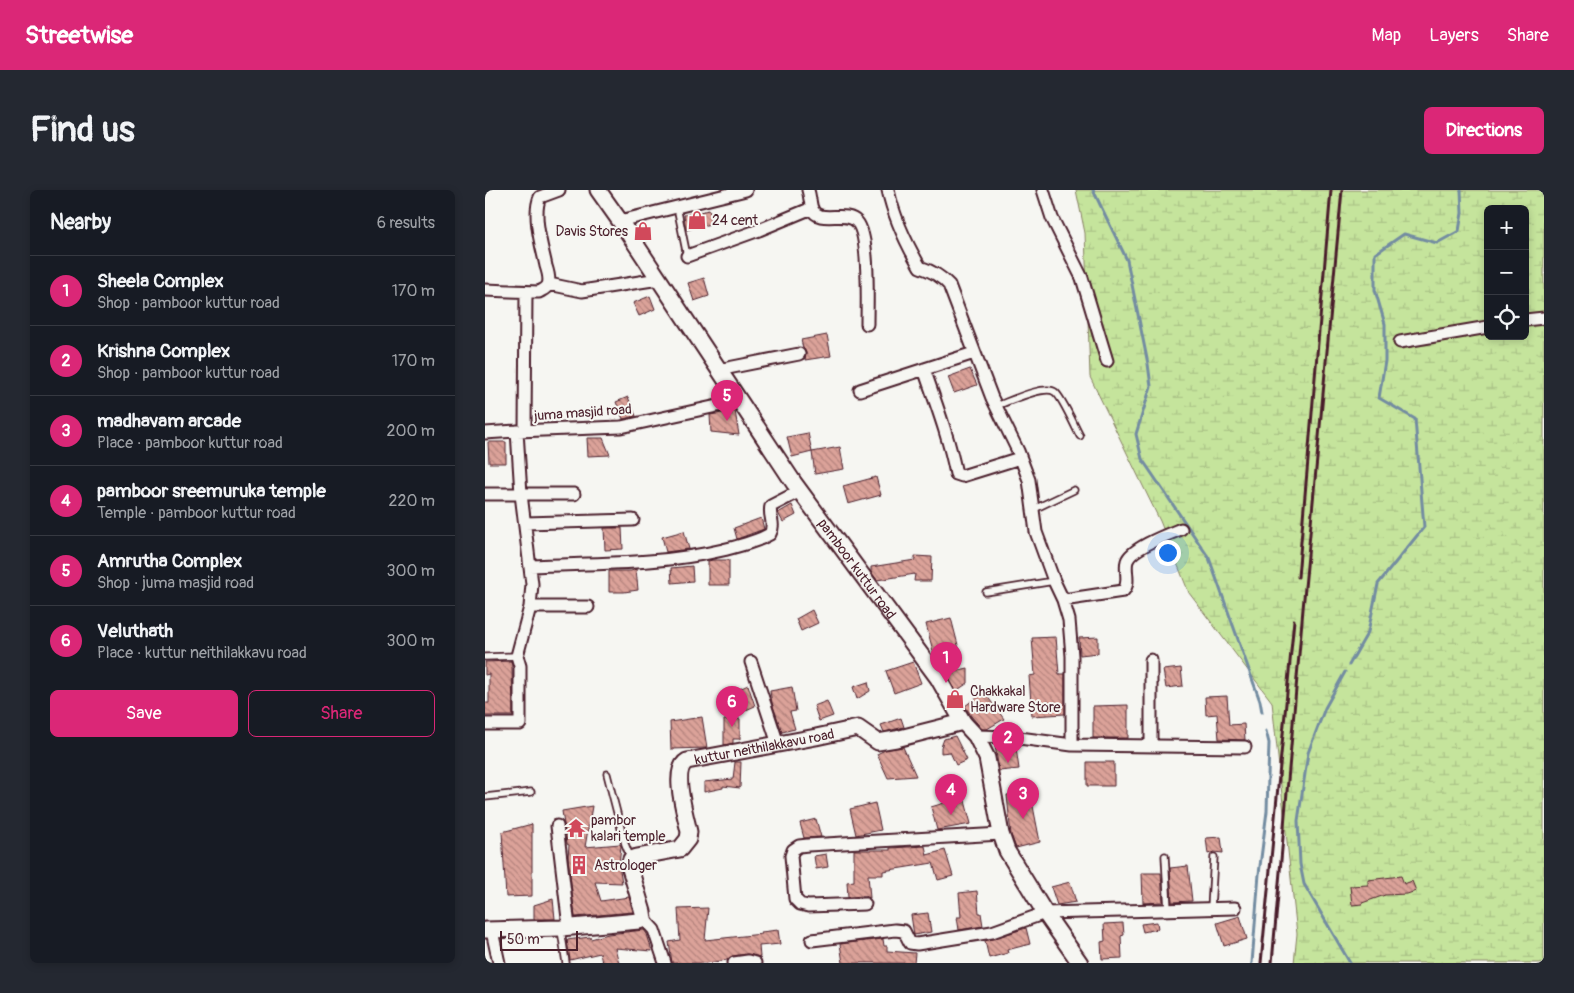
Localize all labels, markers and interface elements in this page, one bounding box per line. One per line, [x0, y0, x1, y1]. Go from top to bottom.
text: Streetwise [25, 21, 133, 50]
text: Map [1372, 24, 1401, 47]
text: Layers [1429, 24, 1479, 47]
text: Share [1507, 24, 1549, 47]
button: Directions [1424, 107, 1544, 154]
text: Find us [30, 108, 135, 152]
map controls [1484, 205, 1529, 340]
button: + [1484, 205, 1529, 250]
text: Nearby [50, 209, 111, 236]
shop icon: 24 cent [686, 209, 708, 231]
place label: 24 cent [712, 212, 759, 229]
text: 6 results [377, 213, 435, 233]
shop icon: Davis Stores [632, 220, 654, 242]
place label: Davis Stores [555, 223, 629, 240]
button: − [1484, 250, 1529, 295]
text: Sheela Complex [97, 269, 224, 293]
text: 1 [63, 281, 69, 301]
text: 170 m [392, 281, 435, 301]
text: Shop · pamboor kuttur road [97, 293, 280, 313]
button: locate [1484, 295, 1529, 340]
text: Krishna Complex [97, 339, 230, 363]
text: 2 [62, 351, 70, 371]
text: 170 m [392, 351, 435, 371]
text: Shop · pamboor kuttur road [97, 363, 280, 383]
pin: 5 [711, 380, 743, 421]
street label: juma masjid road [533, 401, 633, 424]
text: madhavam arcade [97, 409, 241, 433]
text: 3 [62, 421, 70, 441]
text: 200 m [387, 421, 435, 441]
text: Place · pamboor kuttur road [97, 433, 283, 453]
text: pamboor sreemuruka temple [97, 479, 326, 503]
text: 4 [61, 491, 71, 511]
text: 220 m [389, 491, 435, 511]
text: Temple · pamboor kuttur road [97, 503, 296, 523]
street label: pamboor kuttur road [814, 515, 900, 623]
your location [1155, 540, 1181, 566]
text: Amrutha Complex [97, 549, 242, 573]
text: 5 [62, 561, 70, 581]
text: 300 m [387, 561, 435, 581]
text: Shop · juma masjid road [97, 573, 254, 593]
text: Veluthath [97, 619, 173, 643]
text: 6 [61, 631, 71, 651]
text: 300 m [387, 631, 435, 651]
pin: 1 [930, 642, 962, 683]
text: Place · kuttur neithilakkavu road [97, 643, 307, 663]
place label: Chakkakal Hardware Store [970, 683, 1061, 716]
pin: 6 [716, 686, 748, 727]
shop icon: Chakkakal Hardware Store [944, 688, 966, 710]
button: Save [50, 690, 238, 737]
button: Share [248, 690, 435, 737]
pin: 2 [992, 722, 1024, 763]
street label: kuttur neithilakkavu road [693, 725, 836, 768]
pin: 4 [935, 774, 967, 815]
pin: 3 [1007, 778, 1039, 819]
place label: pambor kalari temple [591, 812, 665, 845]
temple icon: pambor kalari temple [565, 817, 587, 839]
building icon: Astrologer [568, 854, 590, 876]
place label: Astrologer [594, 857, 657, 874]
scale bar [500, 928, 577, 951]
text: 50 m [507, 931, 540, 948]

